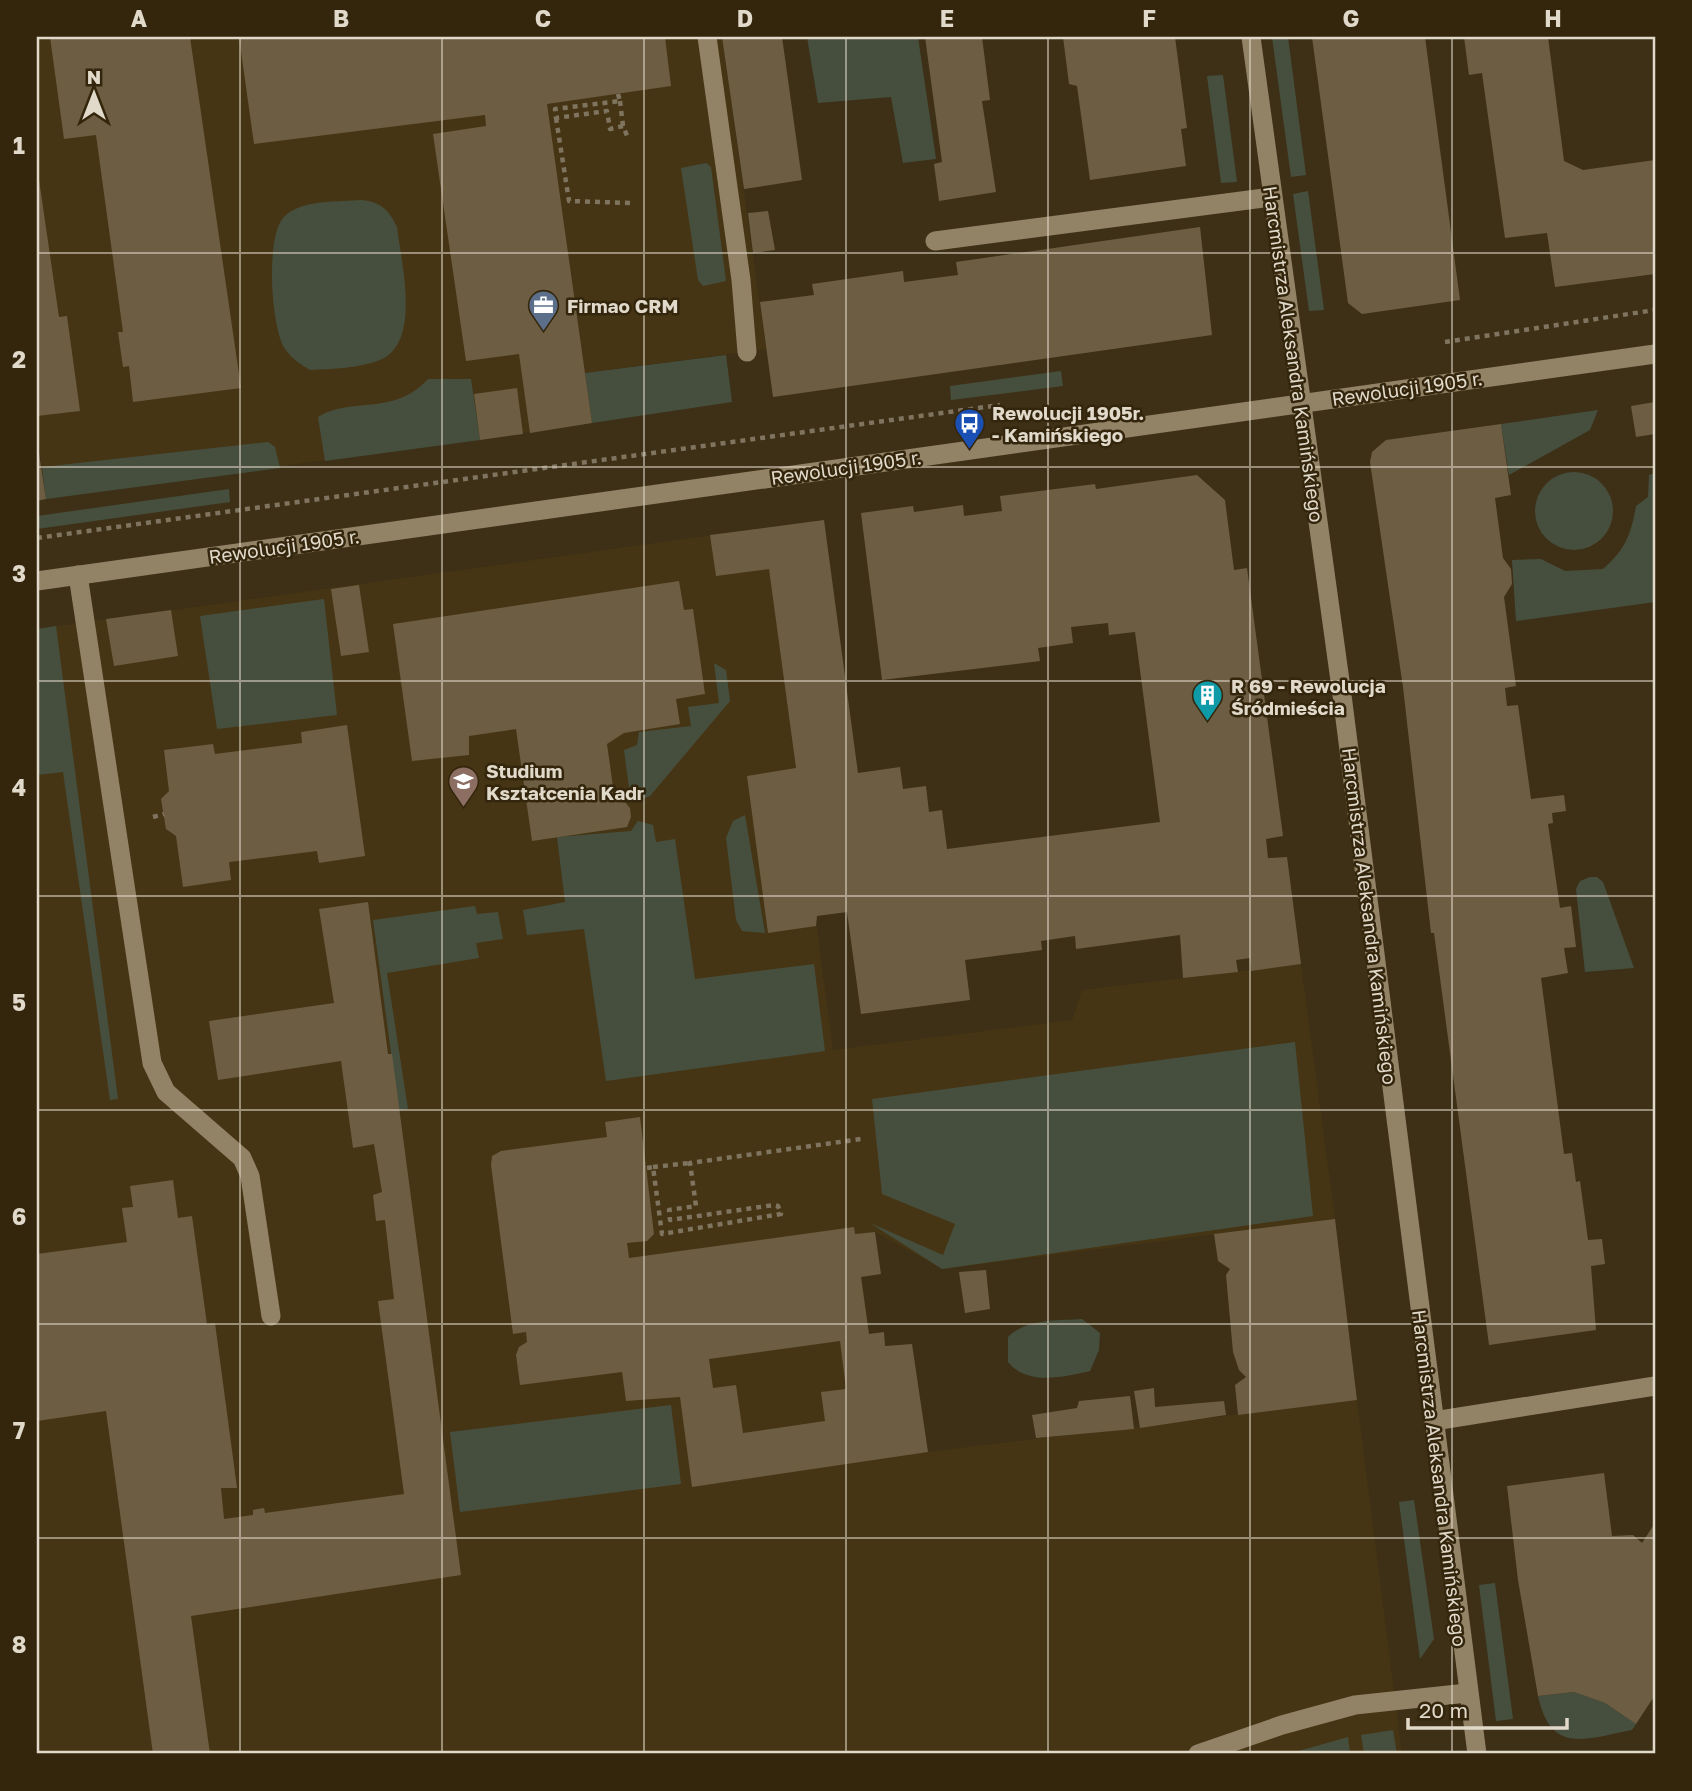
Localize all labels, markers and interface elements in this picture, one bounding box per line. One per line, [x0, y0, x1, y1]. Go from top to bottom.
text: A [131, 4, 148, 32]
text: B [333, 4, 349, 32]
text: C [535, 4, 551, 32]
text: D [737, 4, 753, 32]
text: E [940, 4, 954, 32]
text: F [1142, 4, 1156, 32]
text: G [1343, 4, 1359, 32]
text: H [1544, 4, 1562, 32]
north arrow [60, 60, 130, 130]
text: N [87, 65, 101, 88]
text: 1 [13, 131, 25, 159]
street label: Harcmistrza Aleksandra Kamińskiego [1259, 184, 1329, 524]
office icon: Firmao CRM [527, 288, 561, 332]
place label: Firmao CRM [567, 294, 678, 317]
text: 2 [12, 345, 26, 373]
street label: Rewolucji 1905 r. [1330, 366, 1484, 410]
place label: Rewolucji 1905r. - Kamińskiego [992, 401, 1144, 446]
bus stop icon: Rewolucji 1905r. - Kamińskiego [952, 406, 986, 450]
street label: Rewolucji 1905 r. [769, 445, 923, 489]
street label: Rewolucji 1905 r. [207, 524, 361, 568]
text: 3 [12, 559, 26, 587]
place label: R 69 - Rewolucja Śródmieścia [1231, 674, 1386, 719]
building icon: R 69 - Rewolucja Śródmieścia [1191, 679, 1225, 723]
street label: Harcmistrza Aleksandra Kamińskiego [1338, 746, 1402, 1086]
place label: Studium Kształcenia Kadr [486, 759, 645, 804]
school or university icon: Studium Kształcenia Kadr [446, 764, 480, 808]
text: 4 [12, 773, 26, 801]
text: 5 [12, 988, 26, 1016]
text: 6 [12, 1202, 26, 1230]
street label: Harcmistrza Aleksandra Kamińskiego [1408, 1308, 1472, 1648]
text: 7 [13, 1416, 25, 1444]
text: 8 [12, 1630, 26, 1658]
scale bar [1408, 1686, 1568, 1730]
text: 20 m [1419, 1697, 1468, 1723]

